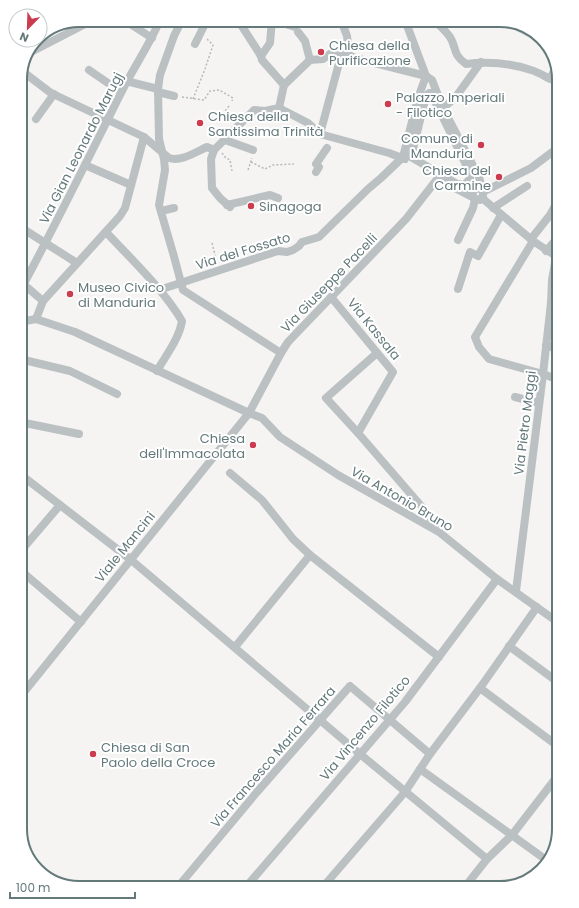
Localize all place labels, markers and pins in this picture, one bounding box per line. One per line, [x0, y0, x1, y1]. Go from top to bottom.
place label: Chiesa della Purificazione [329, 36, 411, 70]
marker: Chiesa della Purificazione [316, 47, 326, 57]
place label: Palazzo Imperiali - Filotico [396, 88, 505, 122]
marker: Palazzo Imperiali - Filotico [383, 99, 393, 109]
place label: Chiesa della Santissima Trinità [208, 107, 323, 141]
marker: Chiesa della Santissima Trinità [195, 118, 205, 128]
place label: Comune di Manduria [401, 129, 473, 163]
marker: Comune di Manduria [476, 140, 486, 150]
place label: Chiesa del Carmine [422, 161, 491, 195]
marker: Chiesa del Carmine [494, 172, 504, 182]
place label: Sinagoga [259, 197, 322, 216]
marker: Sinagoga [246, 201, 256, 211]
place label: Museo Civico di Manduria [78, 278, 164, 312]
marker: Museo Civico di Manduria [65, 289, 75, 299]
place label: Chiesa dell'Immacolata [139, 429, 245, 463]
marker: Chiesa dell'Immacolata [248, 440, 258, 450]
place label: Chiesa di San Paolo della Croce [101, 738, 215, 772]
marker: Chiesa di San Paolo della Croce [88, 749, 98, 759]

